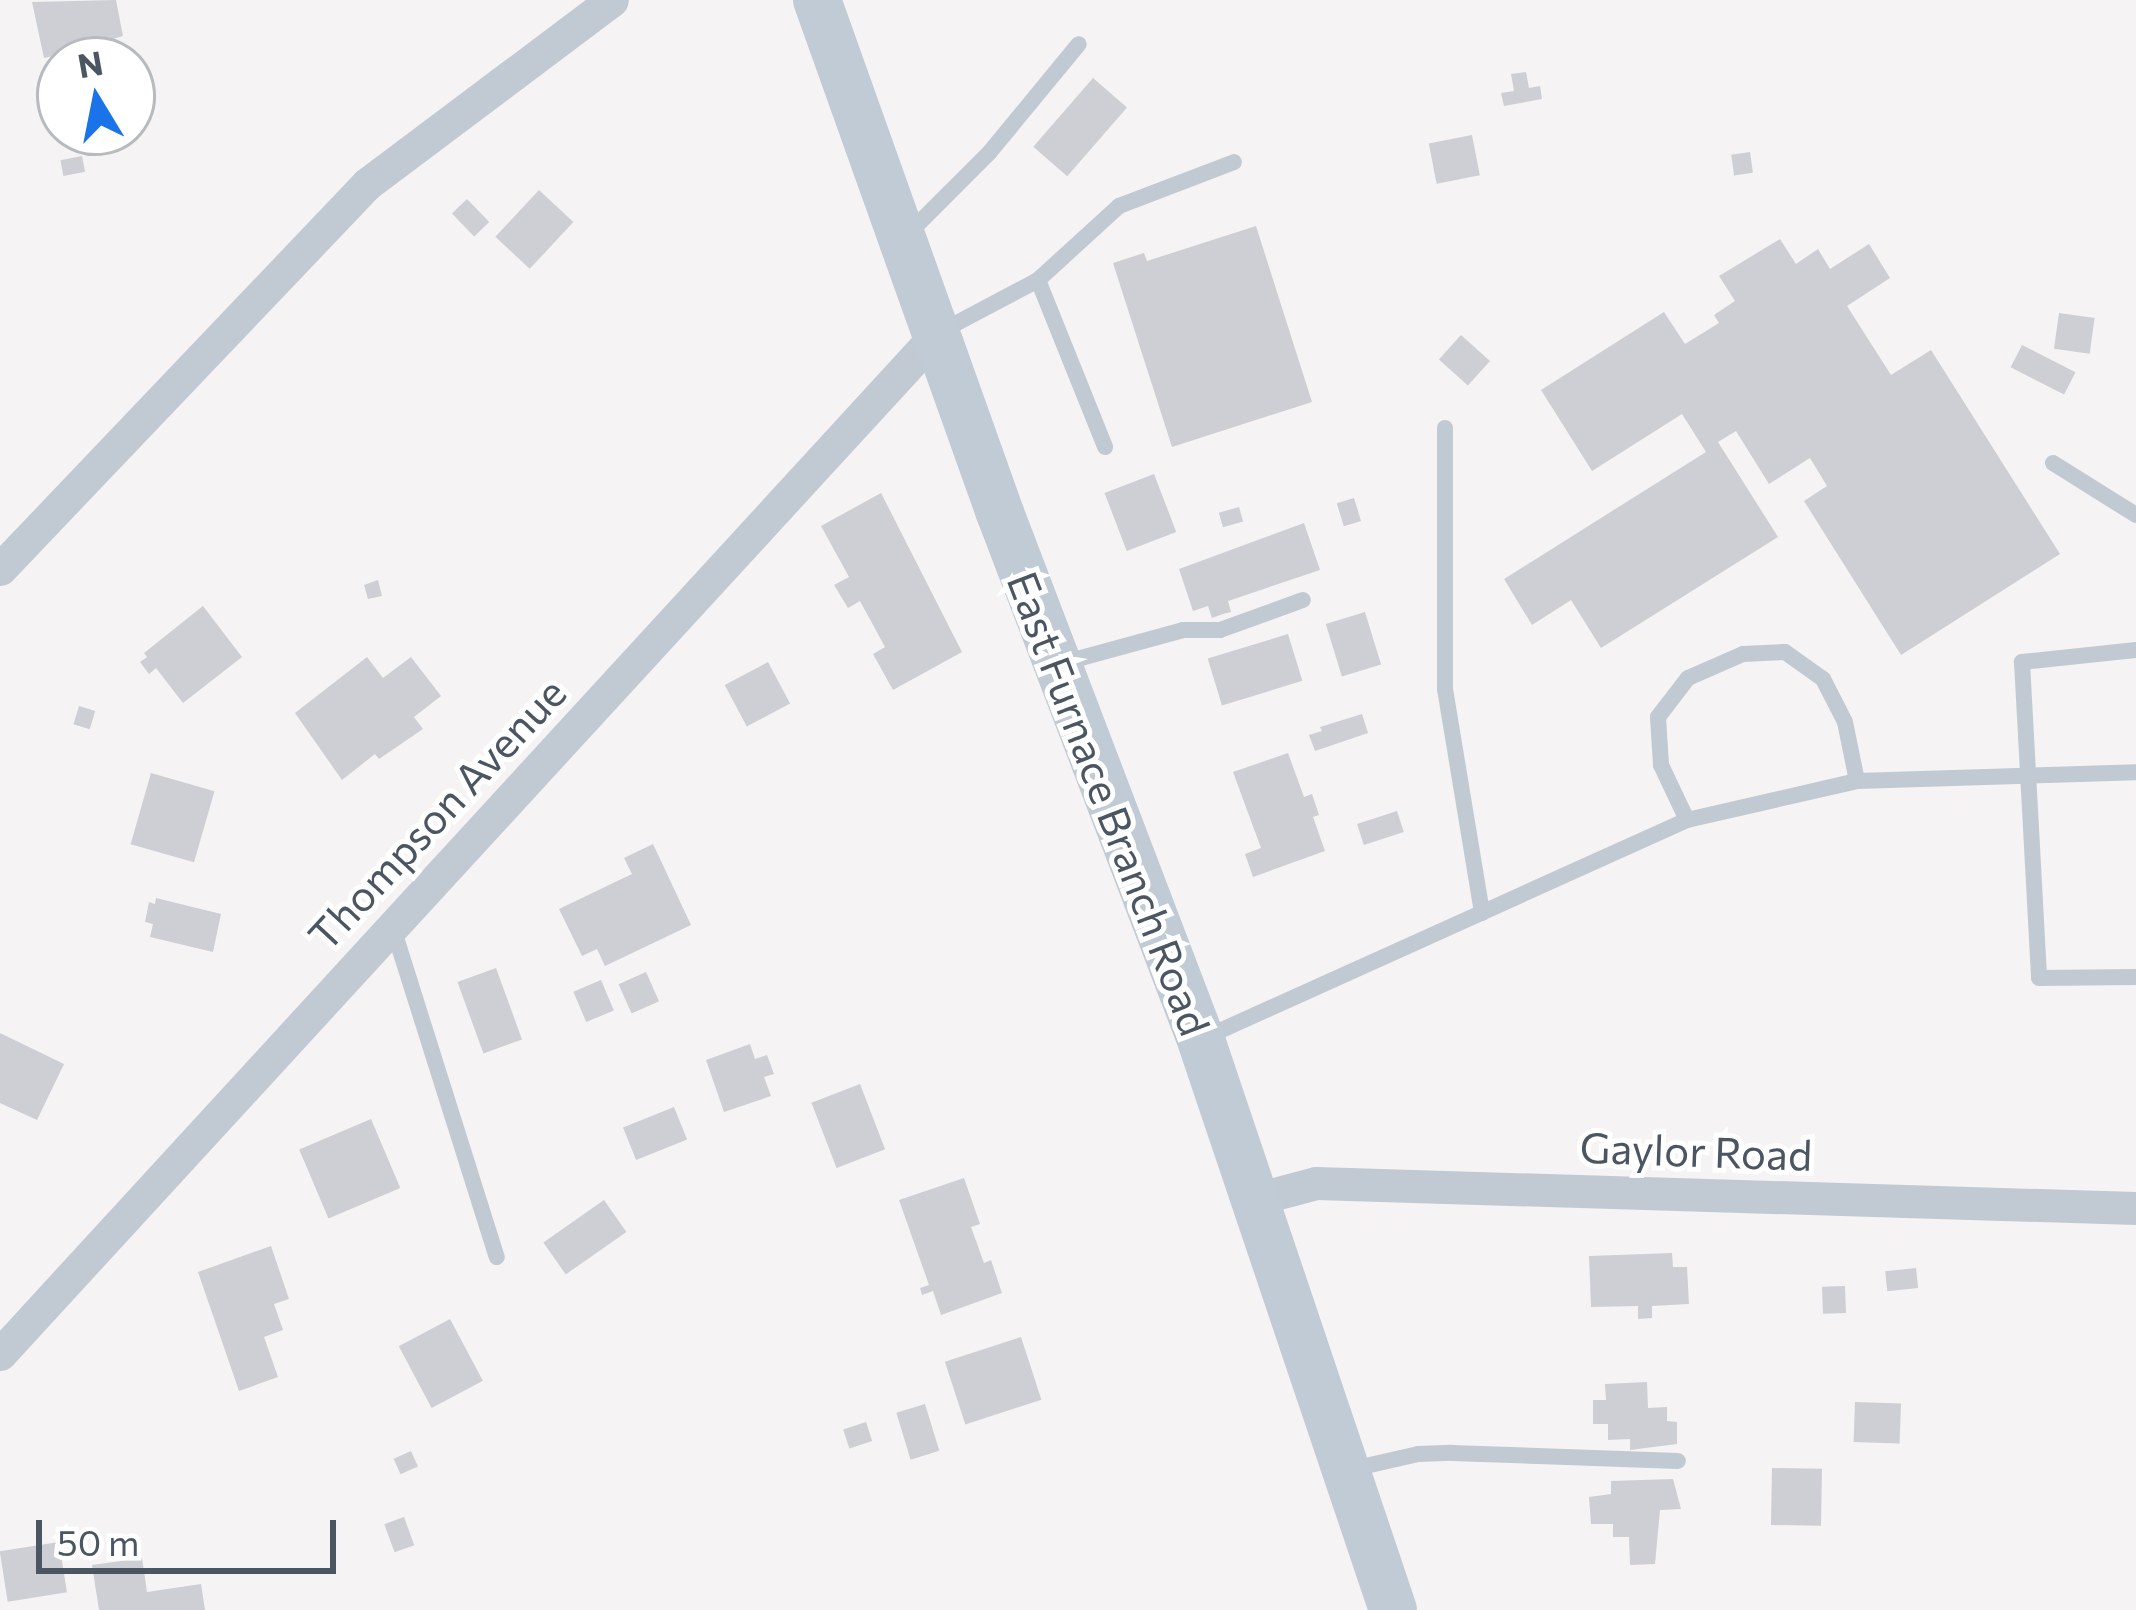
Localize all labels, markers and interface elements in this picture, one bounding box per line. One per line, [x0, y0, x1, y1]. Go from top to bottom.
north arrow [36, 36, 156, 156]
text: N [74, 41, 106, 85]
street label: East Furnace Branch Road [998, 564, 1222, 1042]
street label: Thompson Avenue [297, 667, 575, 959]
street label: Gaylor Road [1579, 1121, 1813, 1179]
scale bar [42, 1496, 342, 1570]
text: 50 m [57, 1519, 139, 1563]

